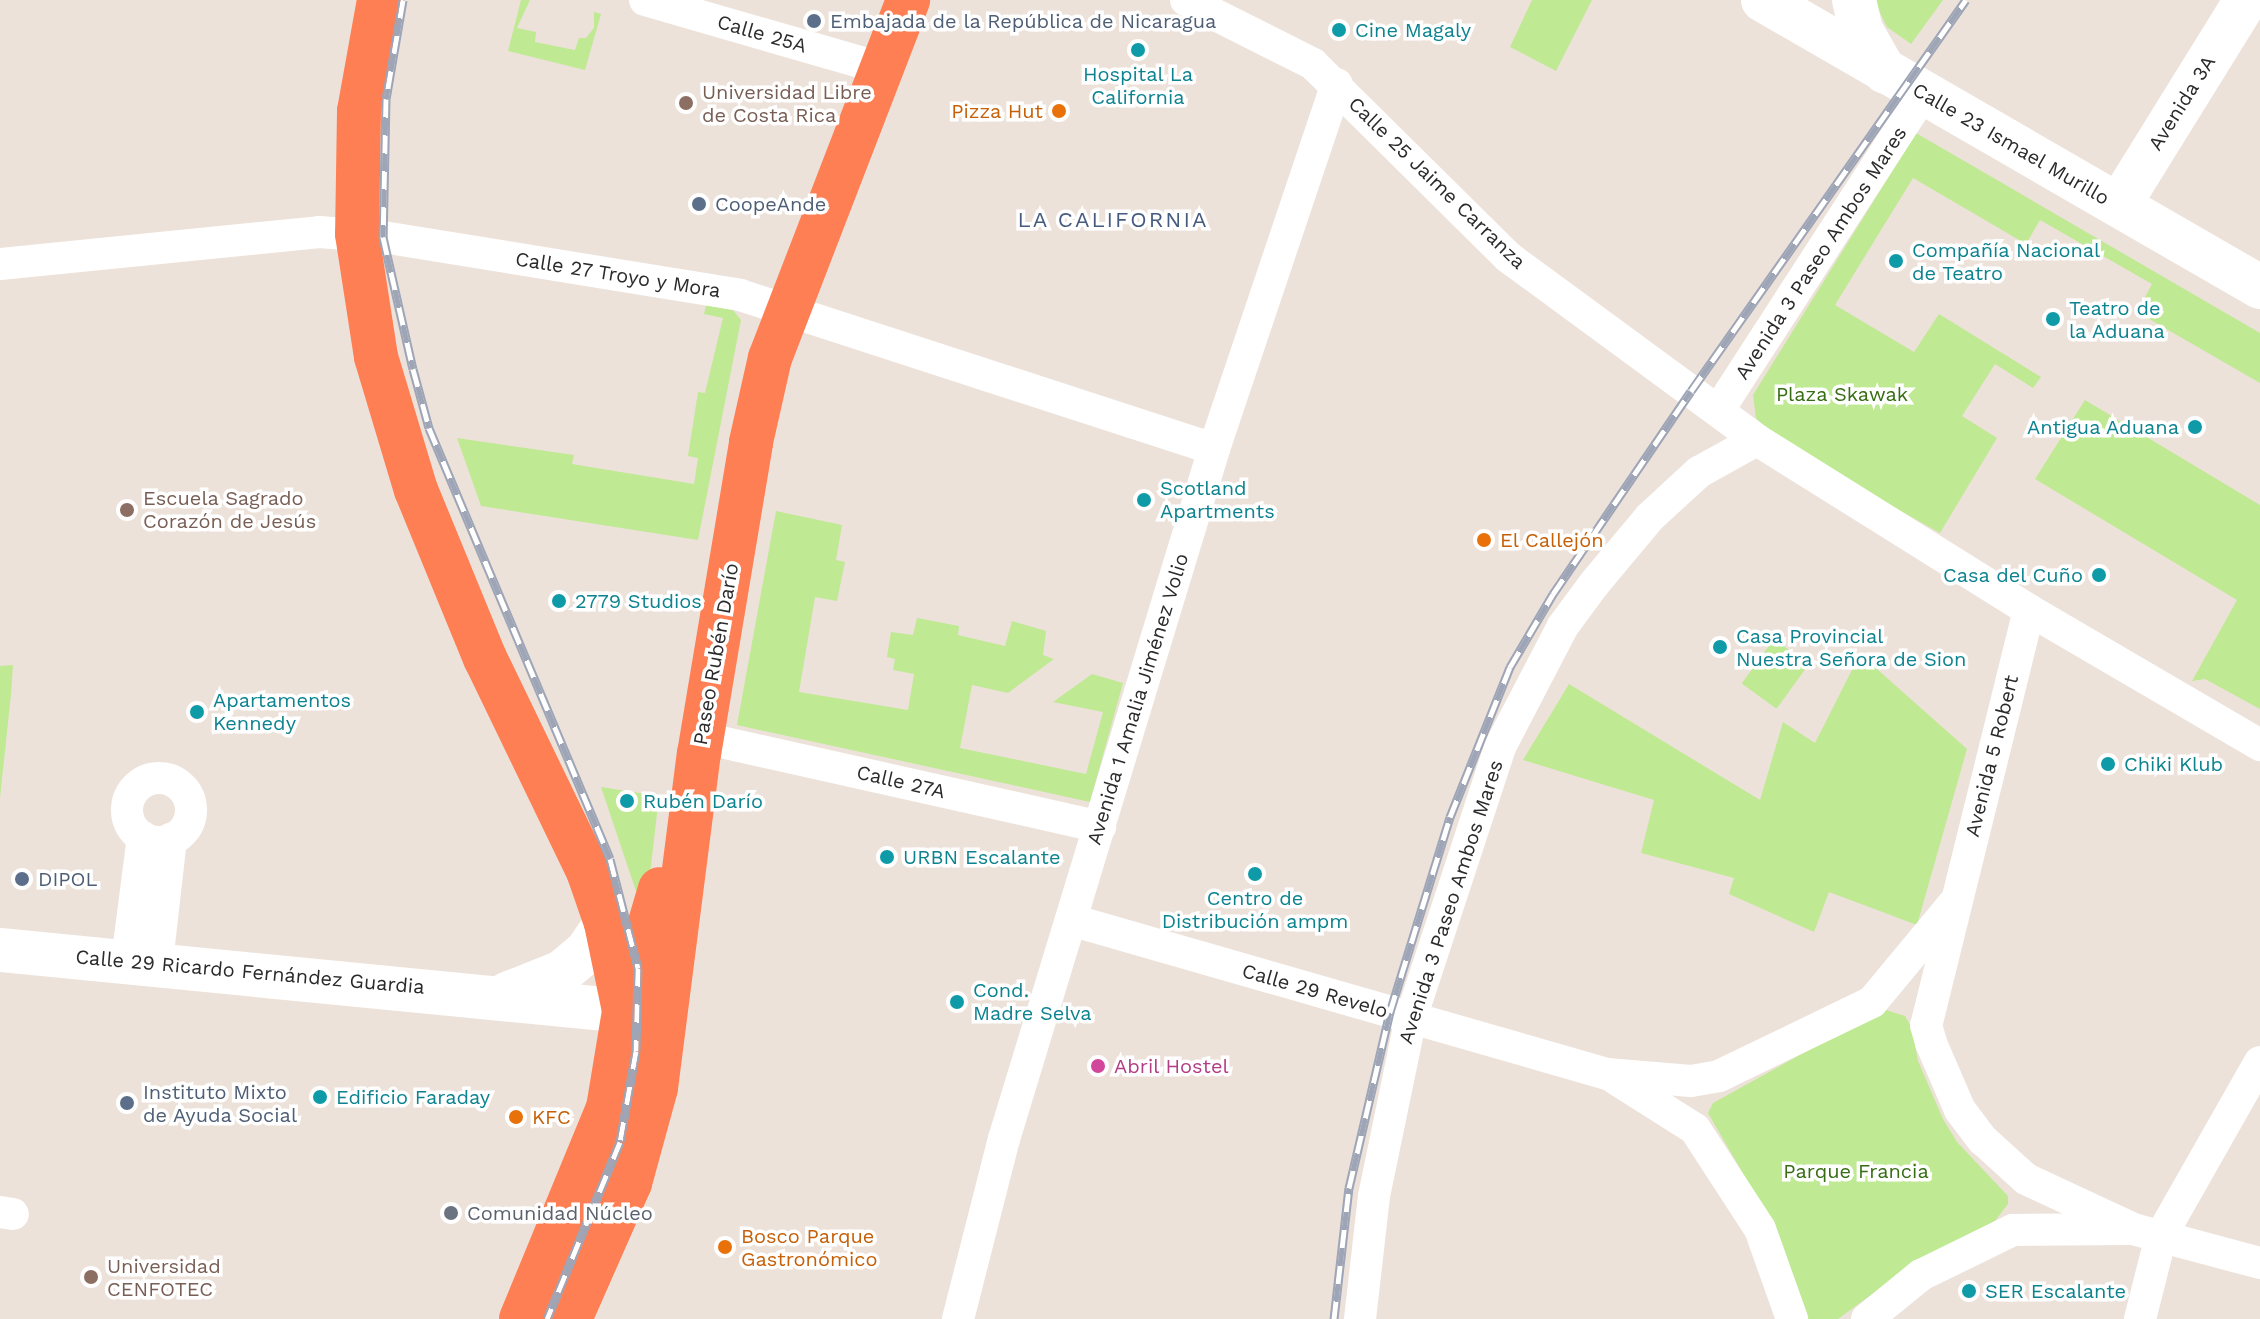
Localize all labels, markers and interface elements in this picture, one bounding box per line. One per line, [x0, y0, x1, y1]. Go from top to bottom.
place label: Embajada de la República de Nicaragua [830, 9, 1218, 33]
street label: Calle 25A [714, 10, 810, 58]
marker: Embajada de la República de Nicaragua [805, 12, 823, 30]
place label: Cine Magaly [1355, 18, 1471, 42]
marker: Cine Magaly [1330, 21, 1348, 39]
marker: Hospital La California [1129, 41, 1147, 59]
street label: Avenida 3A [2143, 51, 2221, 155]
place label: Hospital La California [1083, 62, 1193, 109]
street label: Calle 23 Ismael Murillo [1908, 78, 2114, 210]
place label: Universidad Libre de Costa Rica [702, 80, 872, 127]
street label: Calle 25 Jaime Carranza [1343, 92, 1531, 274]
marker: Universidad Libre de Costa Rica [677, 94, 695, 112]
place label: Pizza Hut [951, 99, 1043, 123]
marker: Pizza Hut [1050, 102, 1068, 120]
street label: Avenida 3 Paseo Ambos Mares [1730, 121, 1912, 385]
place label: CoopeAnde [715, 192, 826, 216]
marker: CoopeAnde [690, 195, 708, 213]
district label: LA CALIFORNIA [1017, 207, 1209, 233]
place label: Compañía Nacional de Teatro [1912, 238, 2101, 285]
street label: Calle 27 Troyo y Mora [513, 247, 723, 303]
marker: Compañía Nacional de Teatro [1887, 252, 1905, 270]
place label: Teatro de la Aduana [2069, 296, 2166, 343]
marker: Teatro de la Aduana [2044, 310, 2062, 328]
park label: Plaza Skawak [1776, 382, 1908, 406]
place label: Antigua Aduana [2026, 415, 2179, 439]
marker: Antigua Aduana [2186, 418, 2204, 436]
place label: Scotland Apartments [1160, 476, 1275, 523]
place label: Escuela Sagrado Corazón de Jesús [143, 486, 317, 533]
marker: Scotland Apartments [1135, 491, 1153, 509]
marker: Escuela Sagrado Corazón de Jesús [118, 501, 136, 519]
place label: El Callejón [1500, 528, 1604, 552]
marker: El Callejón [1475, 531, 1493, 549]
street label: Avenida 1 Amalia Jiménez Volio [1082, 549, 1194, 849]
street label: Paseo Rubén Darío [688, 561, 744, 747]
place label: Casa del Cuño [1942, 563, 2083, 587]
marker: Casa del Cuño [2090, 566, 2108, 584]
place label: 2779 Studios [575, 589, 702, 613]
marker: 2779 Studios [550, 592, 568, 610]
place label: Casa Provincial Nuestra Señora de Sion [1736, 624, 1967, 671]
marker: Casa Provincial Nuestra Señora de Sion [1711, 638, 1729, 656]
street label: Avenida 5 Robert [1960, 672, 2024, 840]
place label: Apartamentos Kennedy [213, 688, 351, 735]
marker: Apartamentos Kennedy [188, 703, 206, 721]
place label: Chiki Klub [2124, 752, 2223, 776]
marker: Chiki Klub [2099, 755, 2117, 773]
street label: Avenida 3 Paseo Ambos Mares [1394, 757, 1508, 1047]
street label: Calle 27A [854, 760, 948, 804]
place label: Rubén Darío [643, 789, 763, 813]
marker: Rubén Darío [618, 792, 636, 810]
place label: URBN Escalante [903, 845, 1060, 869]
marker: URBN Escalante [878, 848, 896, 866]
marker: Centro de Distribución ampm [1246, 865, 1264, 883]
place label: DIPOL [38, 867, 97, 891]
marker: DIPOL [13, 870, 31, 888]
place label: Centro de Distribución ampm [1162, 886, 1348, 933]
street label: Calle 29 Ricardo Fernández Guardia [74, 945, 426, 999]
street label: Calle 29 Revelo [1239, 959, 1391, 1023]
place label: Cond. Madre Selva [973, 978, 1092, 1025]
marker: Cond. Madre Selva [948, 993, 966, 1011]
place label: Abril Hostel [1114, 1054, 1229, 1078]
marker: Abril Hostel [1089, 1057, 1107, 1075]
place label: Instituto Mixto de Ayuda Social [143, 1080, 298, 1127]
place label: Edificio Faraday [336, 1085, 490, 1109]
marker: Edificio Faraday [311, 1088, 329, 1106]
marker: Instituto Mixto de Ayuda Social [118, 1094, 136, 1112]
place label: KFC [532, 1105, 571, 1129]
marker: KFC [507, 1108, 525, 1126]
park label: Parque Francia [1783, 1159, 1929, 1183]
place label: Comunidad Núcleo [467, 1201, 653, 1225]
marker: Comunidad Núcleo [442, 1204, 460, 1222]
place label: Bosco Parque Gastronómico [741, 1224, 878, 1271]
marker: Bosco Parque Gastronómico [716, 1238, 734, 1256]
place label: Universidad CENFOTEC [107, 1254, 221, 1301]
marker: Universidad CENFOTEC [82, 1268, 100, 1286]
place label: SER Escalante [1985, 1279, 2126, 1303]
marker: SER Escalante [1960, 1282, 1978, 1300]

